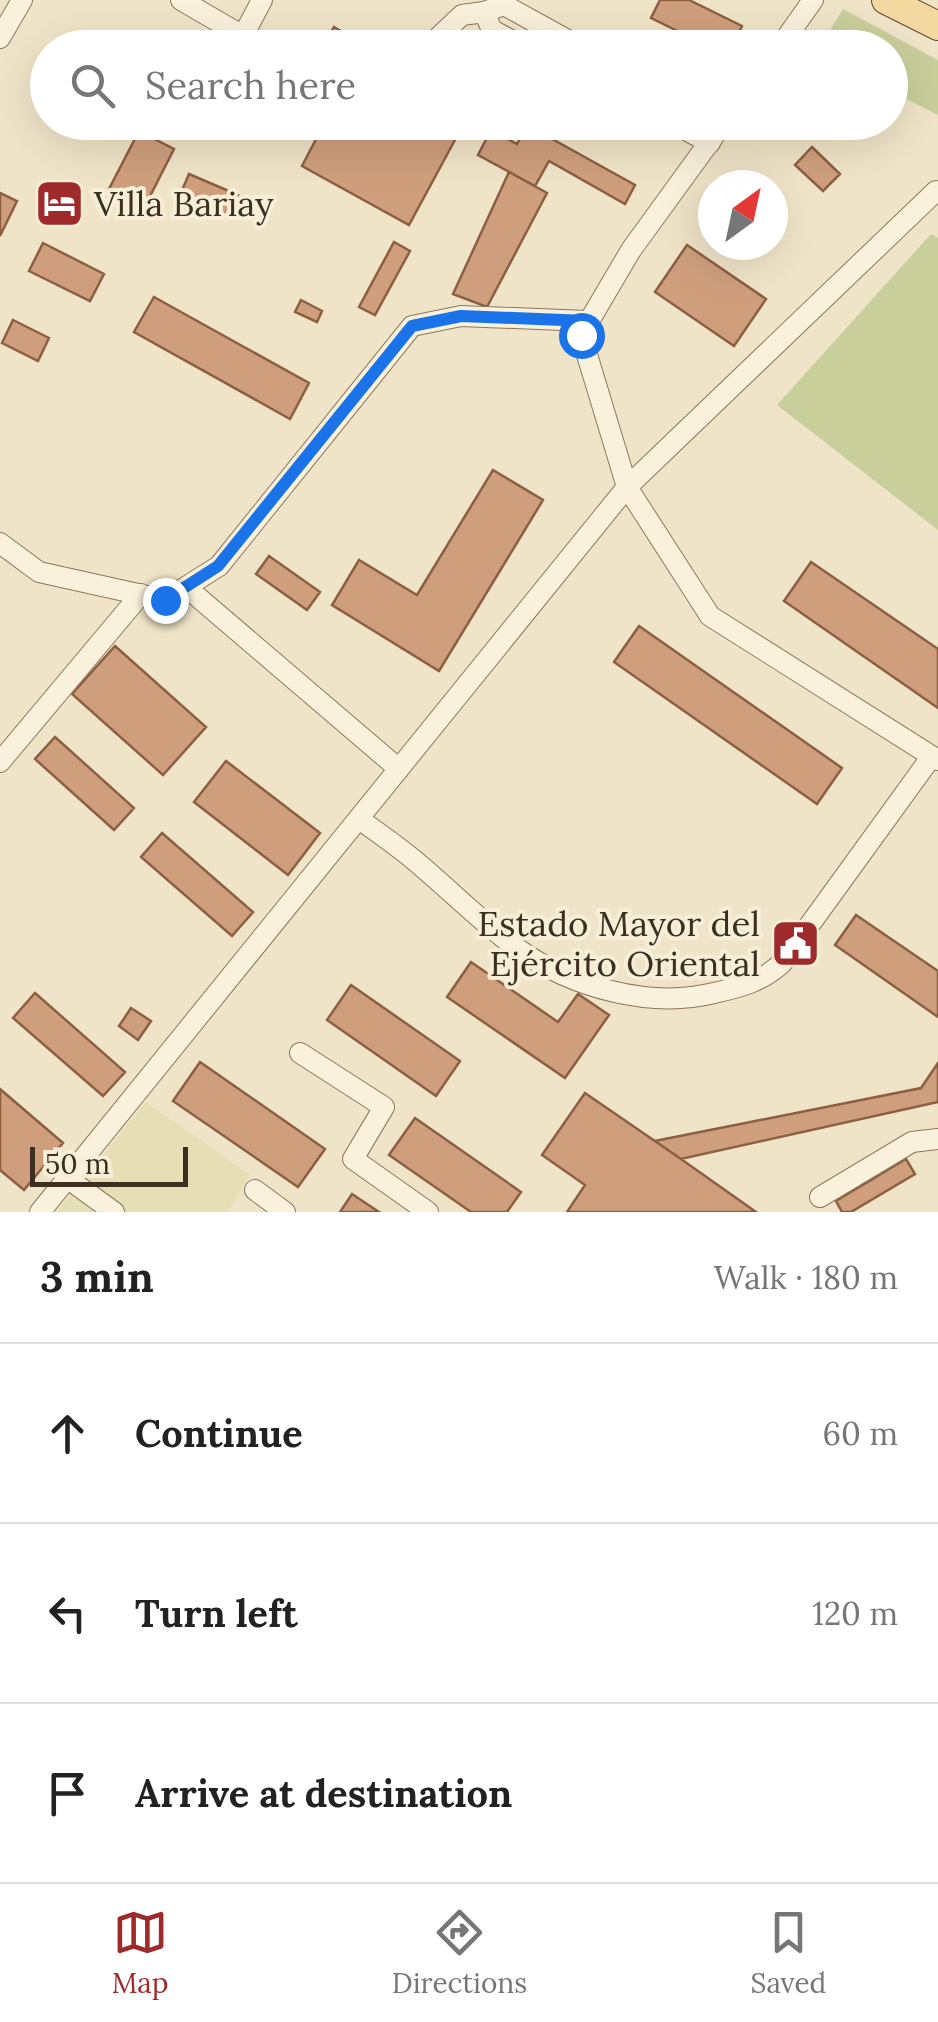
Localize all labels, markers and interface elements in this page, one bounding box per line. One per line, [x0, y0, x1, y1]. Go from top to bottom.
search box [30, 30, 908, 140]
icon: search [65, 58, 120, 113]
text: Search here [145, 61, 356, 109]
north arrow [698, 170, 788, 260]
hotel icon: Villa Bariay [33, 177, 85, 229]
place label: Villa Bariay [93, 181, 274, 226]
route start [559, 313, 605, 359]
route end [143, 578, 189, 624]
place label: Estado Mayor del Ejército Oriental [478, 901, 760, 986]
public building icon: Estado Mayor del Ejército Oriental [769, 917, 821, 969]
scale bar [30, 1142, 188, 1186]
text: 50 m [45, 1146, 110, 1182]
text: 3 min [40, 1250, 154, 1304]
text: Walk · 180 m [714, 1257, 898, 1298]
icon: ahead [40, 1406, 95, 1461]
text: Continue [135, 1409, 303, 1457]
text: 60 m [823, 1413, 898, 1454]
icon: left [40, 1586, 95, 1641]
text: Turn left [135, 1589, 298, 1637]
text: 120 m [812, 1593, 898, 1634]
icon: arrive [40, 1766, 95, 1821]
text: Arrive at destination [135, 1769, 512, 1817]
tab: Map [112, 1905, 169, 2001]
tab: Directions [392, 1905, 527, 2001]
tab: Saved [751, 1905, 826, 2001]

